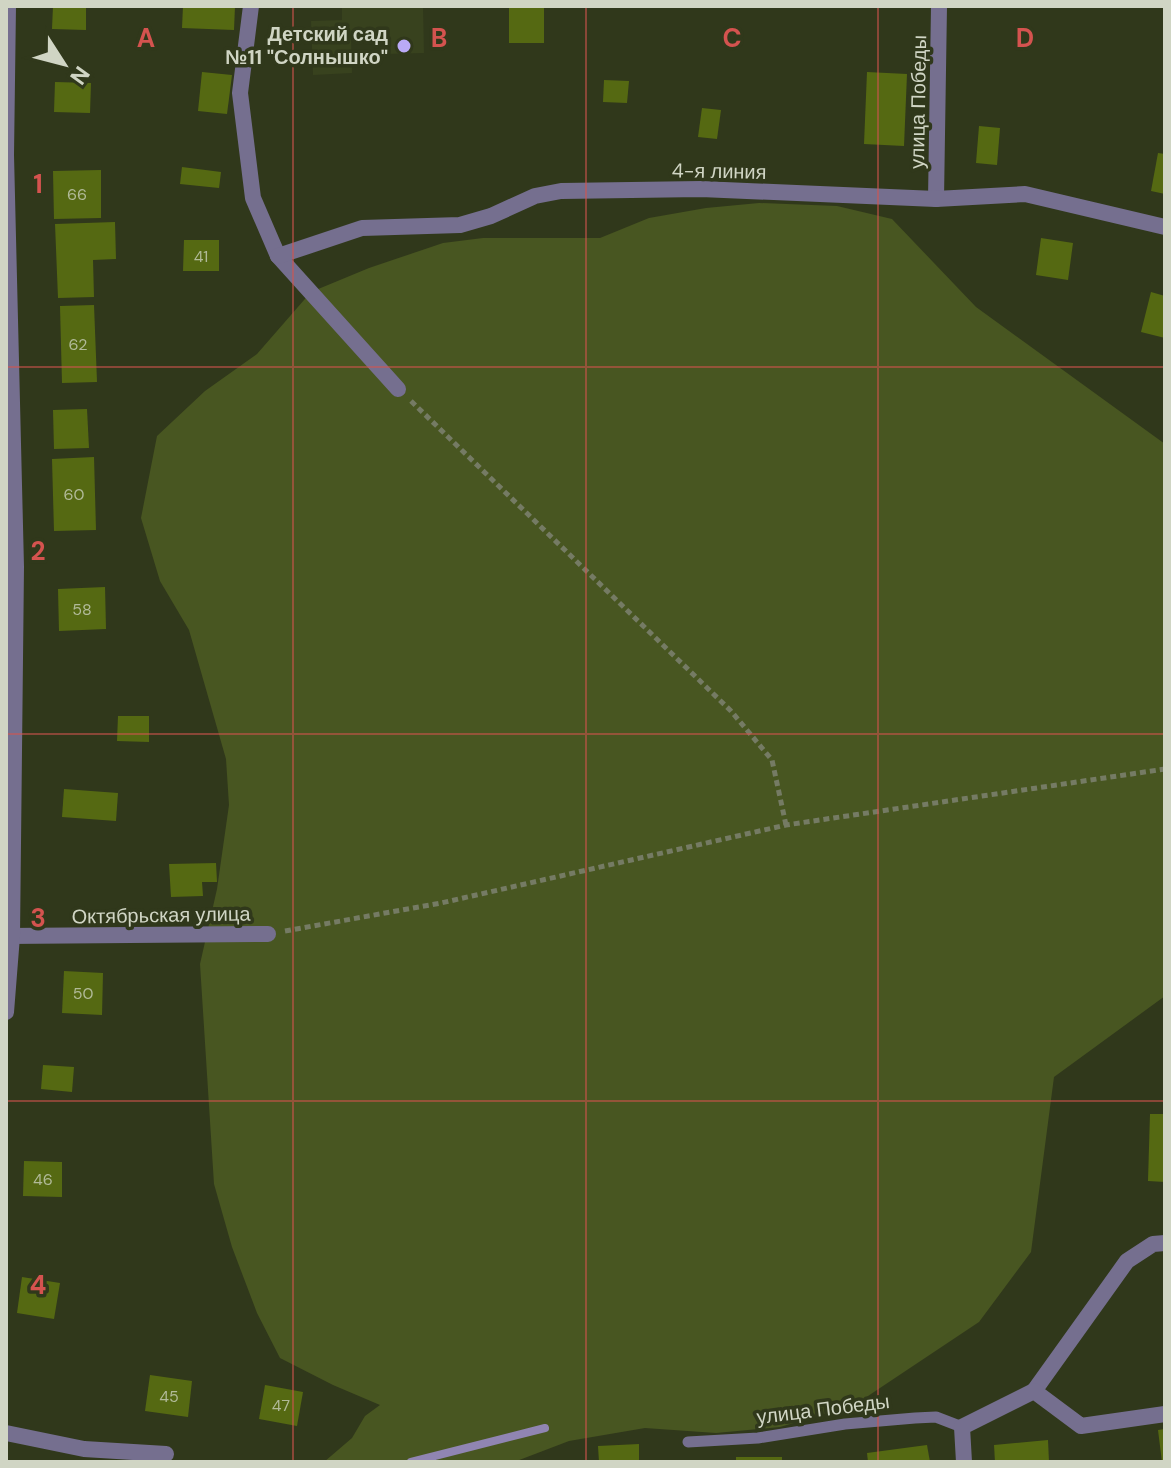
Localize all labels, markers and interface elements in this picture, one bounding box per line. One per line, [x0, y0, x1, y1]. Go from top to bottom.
text: A [137, 21, 155, 55]
place label: Детский сад №11 "Солнышко" [225, 21, 388, 70]
text: B [431, 21, 447, 55]
text: C [722, 21, 742, 55]
text: D [1016, 21, 1034, 55]
north arrow [24, 24, 104, 104]
street label: улица Победы [904, 35, 932, 169]
marker: Детский сад №11 "Солнышко" [395, 37, 413, 55]
text: N [63, 60, 96, 90]
street label: 4-я линия [671, 157, 767, 185]
text: 1 [33, 167, 43, 201]
house number: 66 [67, 184, 87, 205]
house number: 41 [194, 246, 208, 267]
house number: 62 [69, 334, 87, 355]
house number: 60 [64, 484, 85, 505]
text: 2 [30, 534, 46, 568]
house number: 58 [72, 599, 92, 620]
street label: Октябрьская улица [71, 900, 252, 930]
text: 3 [30, 901, 46, 935]
house number: 50 [73, 983, 93, 1004]
house number: 46 [33, 1169, 53, 1190]
text: 4 [30, 1268, 46, 1302]
house number: 45 [159, 1386, 179, 1407]
street label: улица Победы [755, 1388, 891, 1430]
house number: 47 [272, 1395, 290, 1416]

